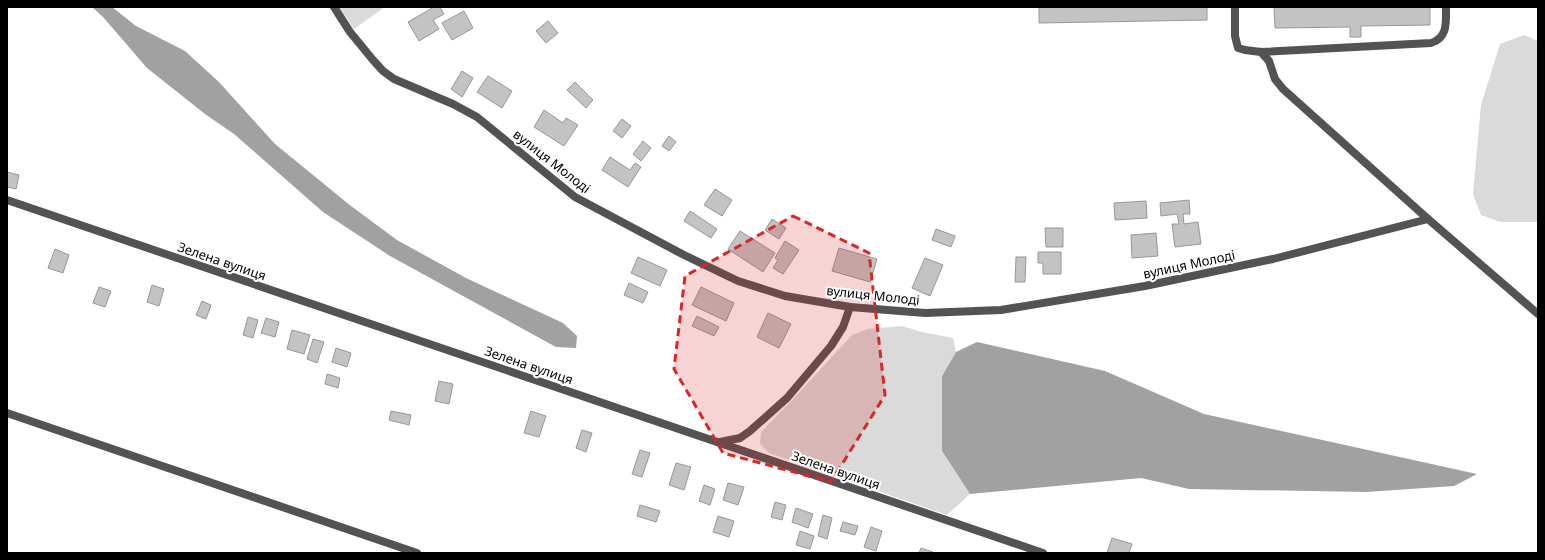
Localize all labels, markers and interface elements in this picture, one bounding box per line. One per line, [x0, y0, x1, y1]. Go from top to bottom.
street label: вулиця Молоді [510, 125, 594, 197]
street label: Зелена вулиця [175, 237, 269, 285]
street label: вулиця Молоді [1141, 245, 1237, 283]
street label: вулиця Молоді [825, 281, 921, 309]
street label: Зелена вулиця [482, 341, 576, 389]
street label: Зелена вулиця [789, 446, 883, 494]

